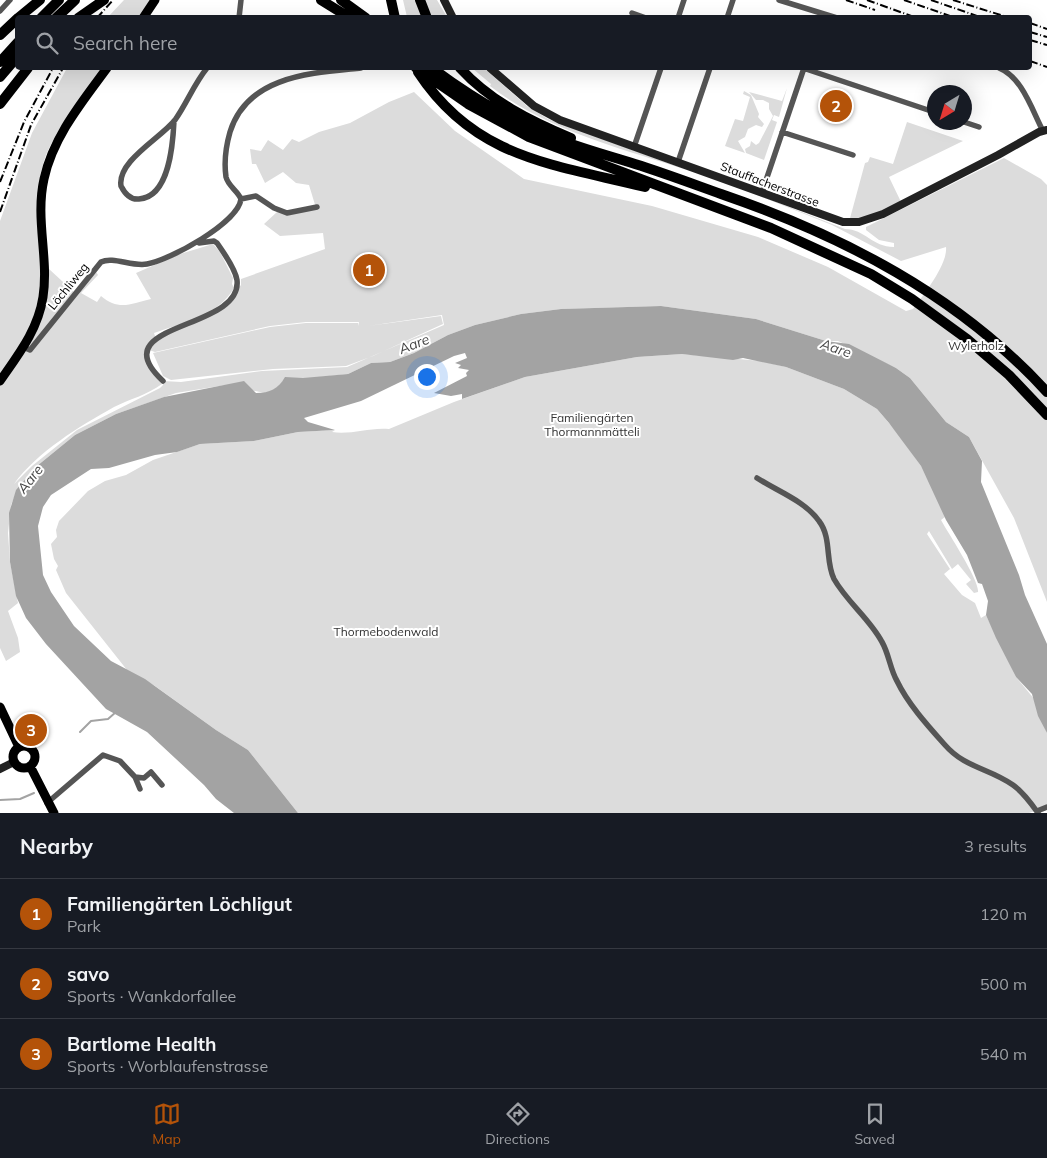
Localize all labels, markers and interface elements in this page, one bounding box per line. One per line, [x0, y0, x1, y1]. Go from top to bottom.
search box [15, 15, 1032, 70]
icon: search [33, 29, 61, 57]
text: Search here [73, 31, 177, 55]
north arrow [927, 85, 972, 130]
pin: 2 [820, 87, 852, 125]
street label: Stauffacherstrasse [718, 158, 822, 210]
pin: 1 [353, 251, 385, 289]
street label: Löchliweg [45, 259, 91, 313]
water label: Aare [395, 330, 432, 358]
water label: Aare [817, 334, 854, 362]
park label: Wylerholz [948, 338, 1004, 353]
your location [414, 364, 440, 390]
park label: Familiengärten Thormannmätteli [544, 410, 640, 439]
water label: Aare [13, 461, 47, 498]
park label: Thormebodenwald [334, 624, 438, 639]
pin: 3 [15, 711, 47, 749]
text: Nearby [20, 833, 93, 859]
text: 3 results [964, 836, 1027, 856]
text: Familiengärten Löchligut [67, 892, 292, 916]
text: 1 [31, 904, 41, 924]
text: 120 m [980, 904, 1027, 924]
text: Park [67, 916, 101, 936]
text: savo [67, 962, 110, 986]
text: 2 [31, 974, 41, 994]
text: 500 m [980, 974, 1027, 994]
text: Sports · Wankdorfallee [67, 986, 236, 1006]
text: Bartlome Health [67, 1032, 217, 1056]
text: 3 [31, 1044, 41, 1064]
text: 540 m [980, 1044, 1027, 1064]
text: Sports · Worblaufenstrasse [67, 1056, 268, 1076]
tab: Map [152, 1100, 181, 1148]
tab: Directions [485, 1100, 550, 1148]
tab: Saved [854, 1100, 895, 1148]

